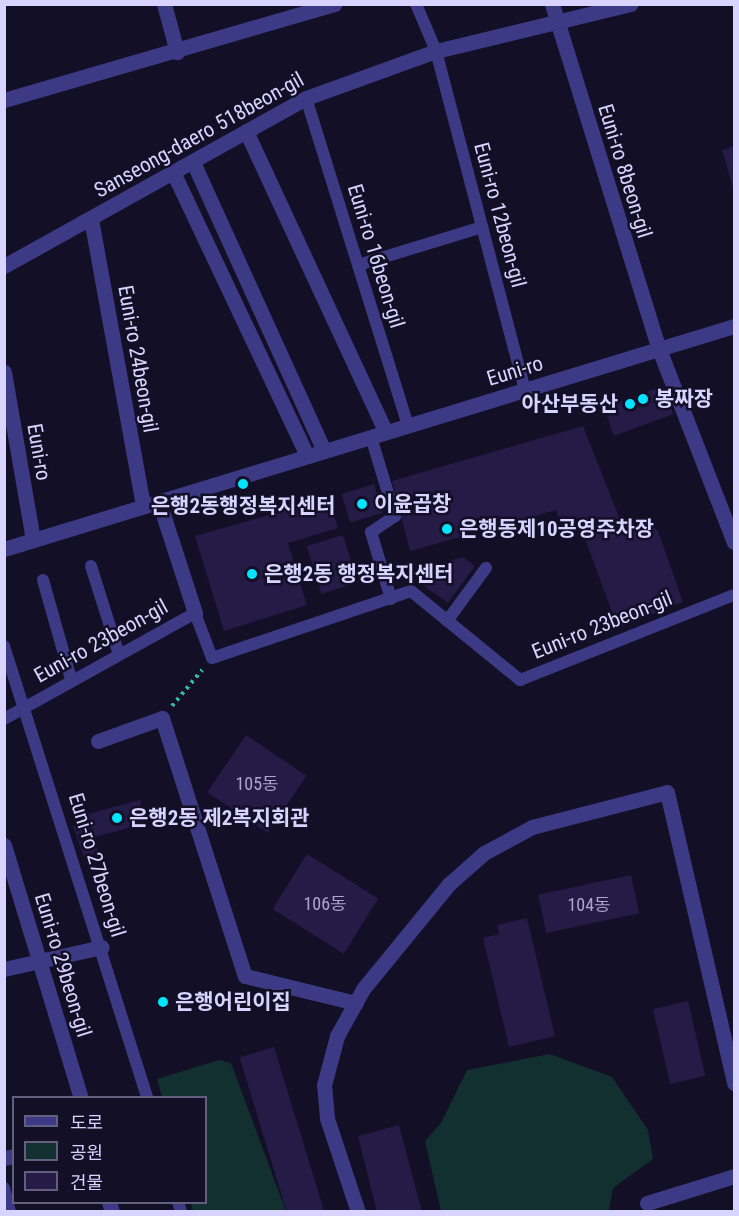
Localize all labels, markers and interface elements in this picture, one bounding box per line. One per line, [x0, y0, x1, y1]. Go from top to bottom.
street label: Sanseong-daero 518beon-gil [90, 67, 308, 203]
street label: Euni-ro 8beon-gil [593, 101, 657, 241]
street label: Euni-ro 12beon-gil [469, 140, 531, 290]
street label: Euni-ro 16beon-gil [342, 181, 410, 331]
street label: Euni-ro 24beon-gil [113, 283, 163, 435]
street label: Euni-ro [484, 351, 546, 391]
place label: 봉짜장 [655, 386, 713, 412]
place label: 아산부동산 [521, 391, 618, 417]
marker: 봉짜장 [636, 392, 650, 406]
marker: 아산부동산 [623, 397, 637, 411]
street label: Euni-ro [22, 422, 56, 482]
marker: 은행2동행정복지센터 [236, 477, 250, 491]
place label: 이윤곱창 [374, 491, 451, 517]
place label: 은행2동행정복지센터 [151, 493, 335, 519]
marker: 이윤곱창 [355, 497, 369, 511]
place label: 은행동제10공영주차장 [459, 516, 654, 542]
marker: 은행동제10공영주차장 [440, 522, 454, 536]
place label: 은행2동 행정복지센터 [264, 561, 453, 587]
marker: 은행2동 행정복지센터 [245, 567, 259, 581]
street label: Euni-ro 23beon-gil [528, 585, 676, 665]
street label: Euni-ro 23beon-gil [30, 594, 172, 688]
house number: 105동 [235, 773, 279, 795]
street label: Euni-ro 27beon-gil [63, 790, 131, 940]
place label: 은행2동 제2복지회관 [129, 805, 310, 831]
marker: 은행2동 제2복지회관 [110, 811, 124, 825]
street label: Euni-ro 29beon-gil [29, 890, 97, 1040]
house number: 106동 [303, 893, 347, 915]
house number: 104동 [567, 894, 611, 916]
place label: 은행어린이집 [175, 989, 291, 1015]
marker: 은행어린이집 [156, 995, 170, 1009]
legend [12, 1096, 207, 1204]
text: 도로 [70, 1112, 103, 1133]
text: 공원 [70, 1142, 103, 1163]
text: 건물 [70, 1172, 103, 1193]

